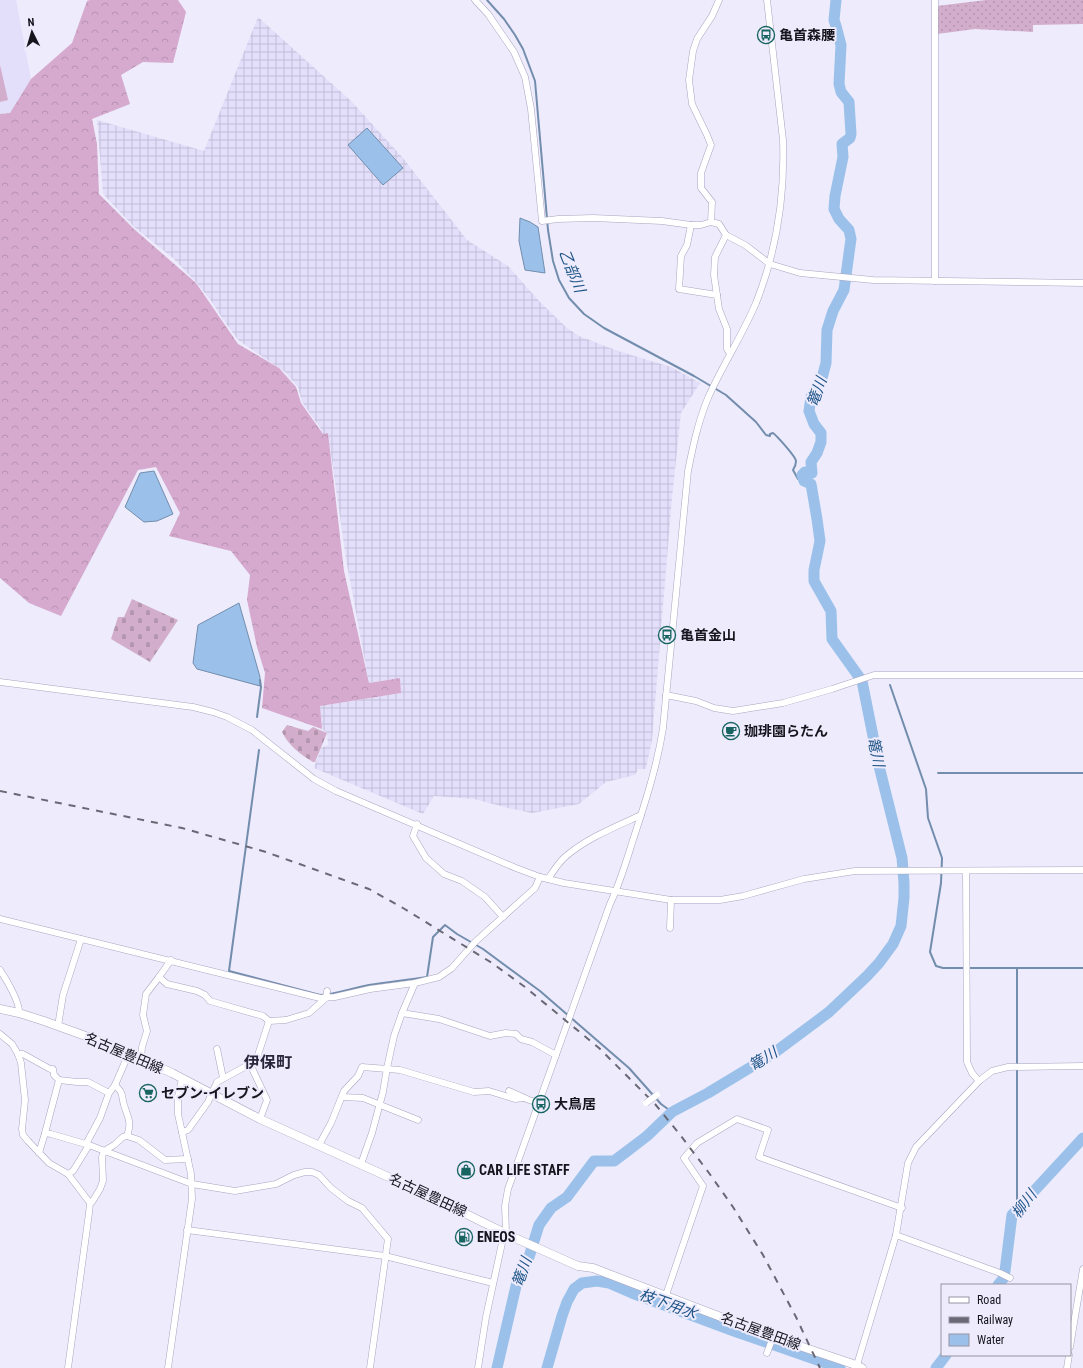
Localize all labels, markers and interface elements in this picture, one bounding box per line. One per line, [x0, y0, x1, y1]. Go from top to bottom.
north arrow [12, 12, 52, 52]
text: N [27, 16, 35, 29]
bus stop icon: 亀首森腰 [756, 25, 776, 45]
place label: 亀首森腰 [779, 27, 835, 43]
water label: 乙部川 [555, 247, 590, 297]
water label: 篭川 [804, 373, 831, 409]
bus stop icon: 亀首金山 [657, 625, 677, 645]
place label: 亀首金山 [680, 627, 736, 643]
cafe icon: 珈琲園らたん [721, 721, 741, 741]
place label: 珈琲園らたん [744, 723, 828, 739]
water label: 篭川 [864, 735, 888, 770]
street label: 名古屋豊田線 [82, 1029, 166, 1077]
water label: 篭川 [746, 1042, 782, 1075]
district label: 伊保町 [243, 1053, 292, 1072]
supermarket icon: セブン-イレブン [138, 1083, 158, 1103]
place label: セブン-イレブン [161, 1085, 264, 1101]
bus stop icon: 大鳥居 [531, 1094, 551, 1114]
place label: 大鳥居 [554, 1096, 596, 1112]
shop icon: CAR LIFE STAFF [456, 1160, 476, 1180]
place label: CAR LIFE STAFF [479, 1162, 570, 1178]
street label: 名古屋豊田線 [387, 1170, 469, 1220]
water label: 柳川 [1008, 1185, 1042, 1221]
fuel station icon: ENEOS [454, 1227, 474, 1247]
place label: ENEOS [477, 1229, 516, 1245]
water label: 篭川 [509, 1253, 536, 1289]
legend [941, 1284, 1071, 1356]
water label: 枝下用水 [637, 1285, 701, 1323]
text: Road [977, 1293, 1001, 1307]
street label: 名古屋豊田線 [719, 1309, 803, 1353]
text: Railway [977, 1313, 1013, 1327]
text: Water [977, 1333, 1005, 1347]

